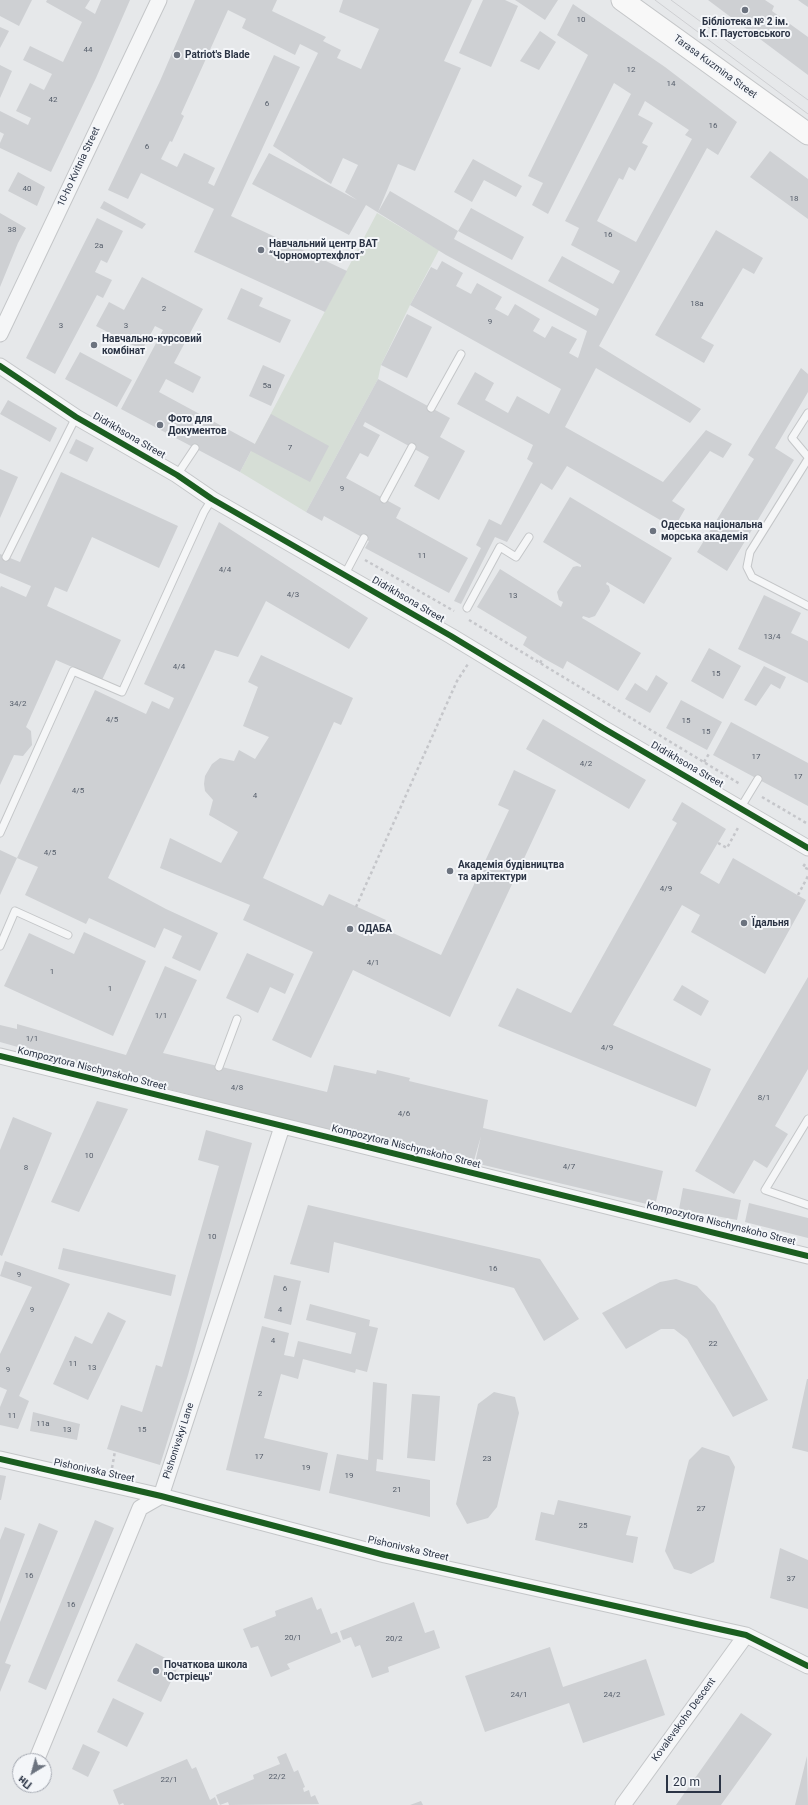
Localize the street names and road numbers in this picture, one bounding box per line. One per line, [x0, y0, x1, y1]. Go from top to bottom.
street label: Tarasa Kuzmina Street [671, 33, 759, 101]
street label: 10-ho Kvitnia Street [55, 125, 103, 209]
street label: Didrikhsona Street [91, 410, 167, 462]
street label: Didrikhsona Street [370, 574, 446, 626]
street label: Didrikhsona Street [649, 739, 725, 791]
street label: Kompozytora Nischynskoho Street [16, 1045, 168, 1093]
street label: Kompozytora Nischynskoho Street [330, 1123, 482, 1171]
street label: Kompozytora Nischynskoho Street [645, 1200, 797, 1248]
street label: Pishonivskyi Lane [161, 1401, 197, 1481]
street label: Pishonivska Street [52, 1457, 136, 1485]
street label: Pishonivska Street [366, 1534, 450, 1564]
street label: Kovalevskoho Descent [650, 1676, 718, 1764]

